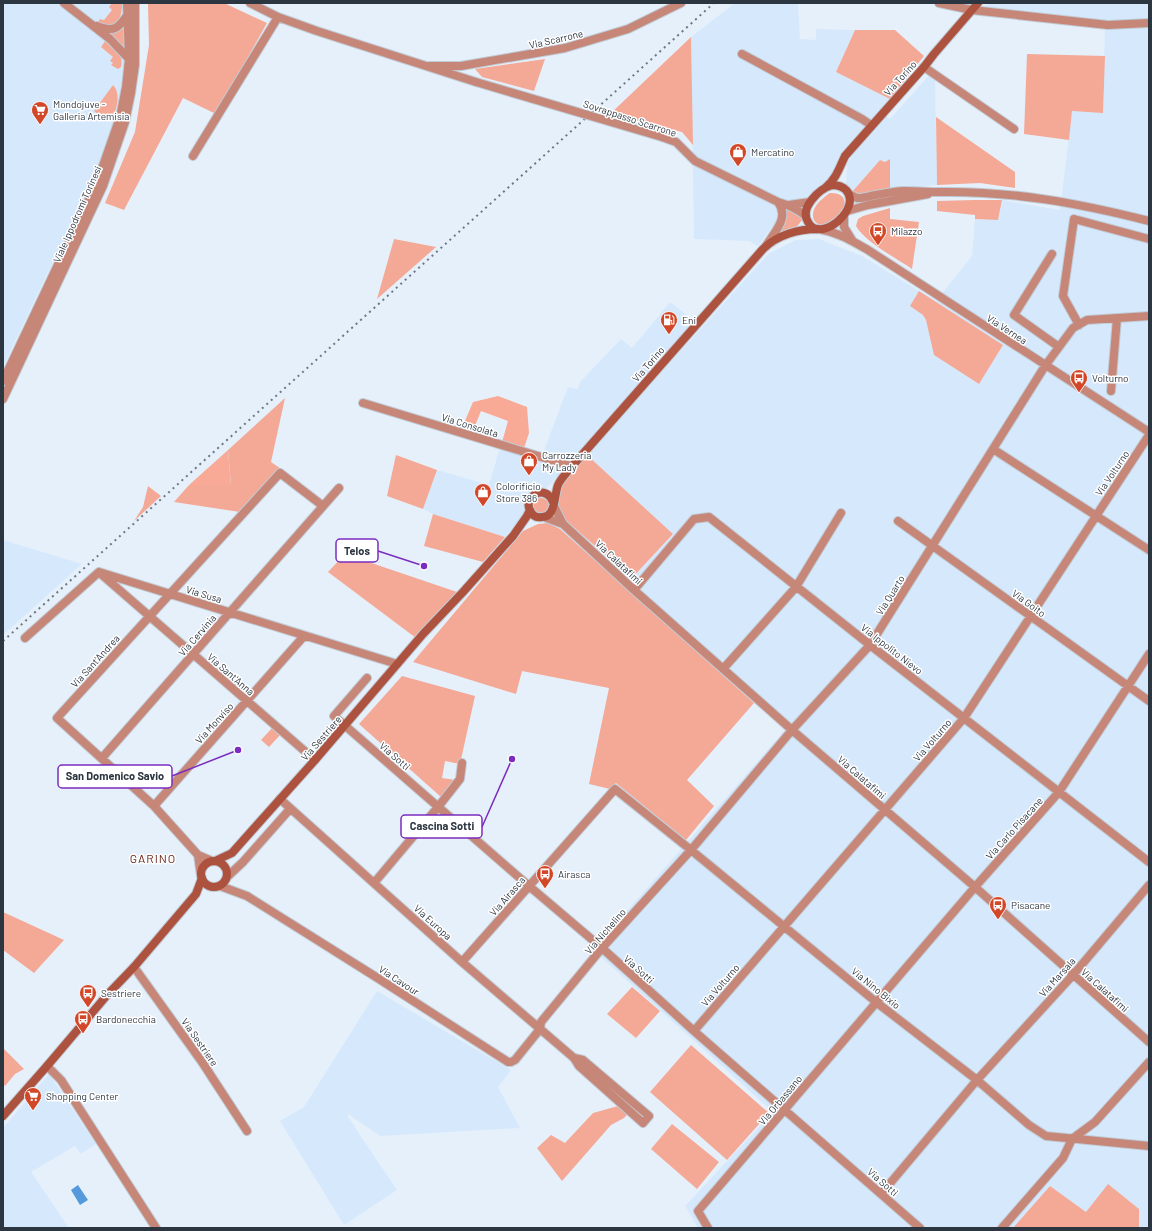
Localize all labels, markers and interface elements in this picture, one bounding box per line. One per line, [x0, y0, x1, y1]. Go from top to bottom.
street label: Via Scarrone [528, 27, 584, 51]
street label: Via Torino [881, 58, 919, 98]
street label: Sovrappasso Scarrone [582, 97, 678, 139]
place label: Mondojuve - Galleria Artemisia [53, 98, 129, 122]
supermarket icon: Mondojuve - Galleria Artemisia [30, 100, 50, 125]
shop icon: Mercatino [728, 142, 748, 167]
place label: Mercatino [751, 146, 794, 158]
street label: Viale Ippodromi Torinesi [50, 164, 104, 264]
bus stop icon: Milazzo [868, 221, 888, 246]
place label: Milazzo [891, 225, 922, 237]
fuel station icon: Eni [659, 310, 679, 335]
street label: Via Vernea [985, 312, 1029, 346]
place label: Eni [682, 314, 696, 326]
street label: Via Torino [629, 344, 667, 384]
bus stop icon: Volturno [1069, 368, 1089, 393]
place label: Volturno [1092, 372, 1129, 384]
street label: Via Consolata [440, 411, 500, 439]
street label: Via Volturno [1092, 448, 1132, 498]
place label: Carrozzeria My Lady [542, 449, 591, 473]
shop icon: Carrozzeria My Lady [519, 451, 539, 476]
place label: Colorificio Store 386 [496, 480, 541, 504]
shop icon: Colorificio Store 386 [473, 482, 493, 507]
street label: Via Calatafimi [593, 537, 645, 587]
callout: Telos [336, 539, 378, 562]
text: Telos [344, 544, 370, 557]
street label: Via Quarto [873, 573, 907, 617]
street label: Via Susa [185, 583, 223, 605]
street label: Via Goito [1010, 587, 1048, 619]
street label: Via Cervinia [176, 612, 218, 658]
street label: Via Ippolito Nievo [859, 621, 925, 677]
street label: Via Sant'Andrea [68, 632, 122, 690]
street label: Via Sant'Anna [205, 650, 257, 698]
street label: Via Monviso [192, 700, 236, 746]
street label: Via Sestriere [298, 713, 344, 763]
street label: Via Volturno [910, 716, 954, 764]
street label: Via Sotti [377, 739, 413, 773]
street label: Via Calatafimi [836, 753, 888, 801]
callout: San Domenico Savio [58, 765, 172, 788]
text: San Domenico Savio [66, 769, 164, 782]
street label: Via Carlo Pisacane [983, 794, 1045, 862]
callout: Cascina Sotti [401, 815, 482, 838]
text: Cascina Sotti [410, 819, 474, 832]
district label: GARINO [130, 851, 176, 865]
bus stop icon: Airasca [535, 864, 555, 889]
place label: Airasca [558, 868, 590, 880]
street label: Via Airasca [487, 874, 527, 918]
bus stop icon: Pisacane [988, 895, 1008, 920]
place label: Pisacane [1011, 899, 1050, 911]
street label: Via Europa [412, 902, 454, 942]
street label: Via Nichelino [582, 906, 628, 956]
street label: Via Sotti [621, 952, 657, 986]
street label: Via Marsala [1036, 955, 1078, 999]
street label: Via Volturno [698, 961, 742, 1009]
street label: Via Cavour [377, 963, 422, 998]
street label: Via Nino Bixio [849, 965, 903, 1011]
street label: Via Calatafimi [1079, 966, 1131, 1014]
bus stop icon: Sestriere [78, 983, 98, 1008]
place label: Sestriere [101, 987, 141, 999]
bus stop icon: Bardonecchia [73, 1009, 93, 1034]
place label: Bardonecchia [96, 1013, 156, 1025]
street label: Via Sestriere [179, 1016, 221, 1068]
street label: Via Orbassano [756, 1073, 804, 1127]
supermarket icon: Shopping Center [23, 1086, 43, 1111]
place label: Shopping Center [46, 1090, 119, 1102]
street label: Via Sotti [865, 1165, 901, 1199]

